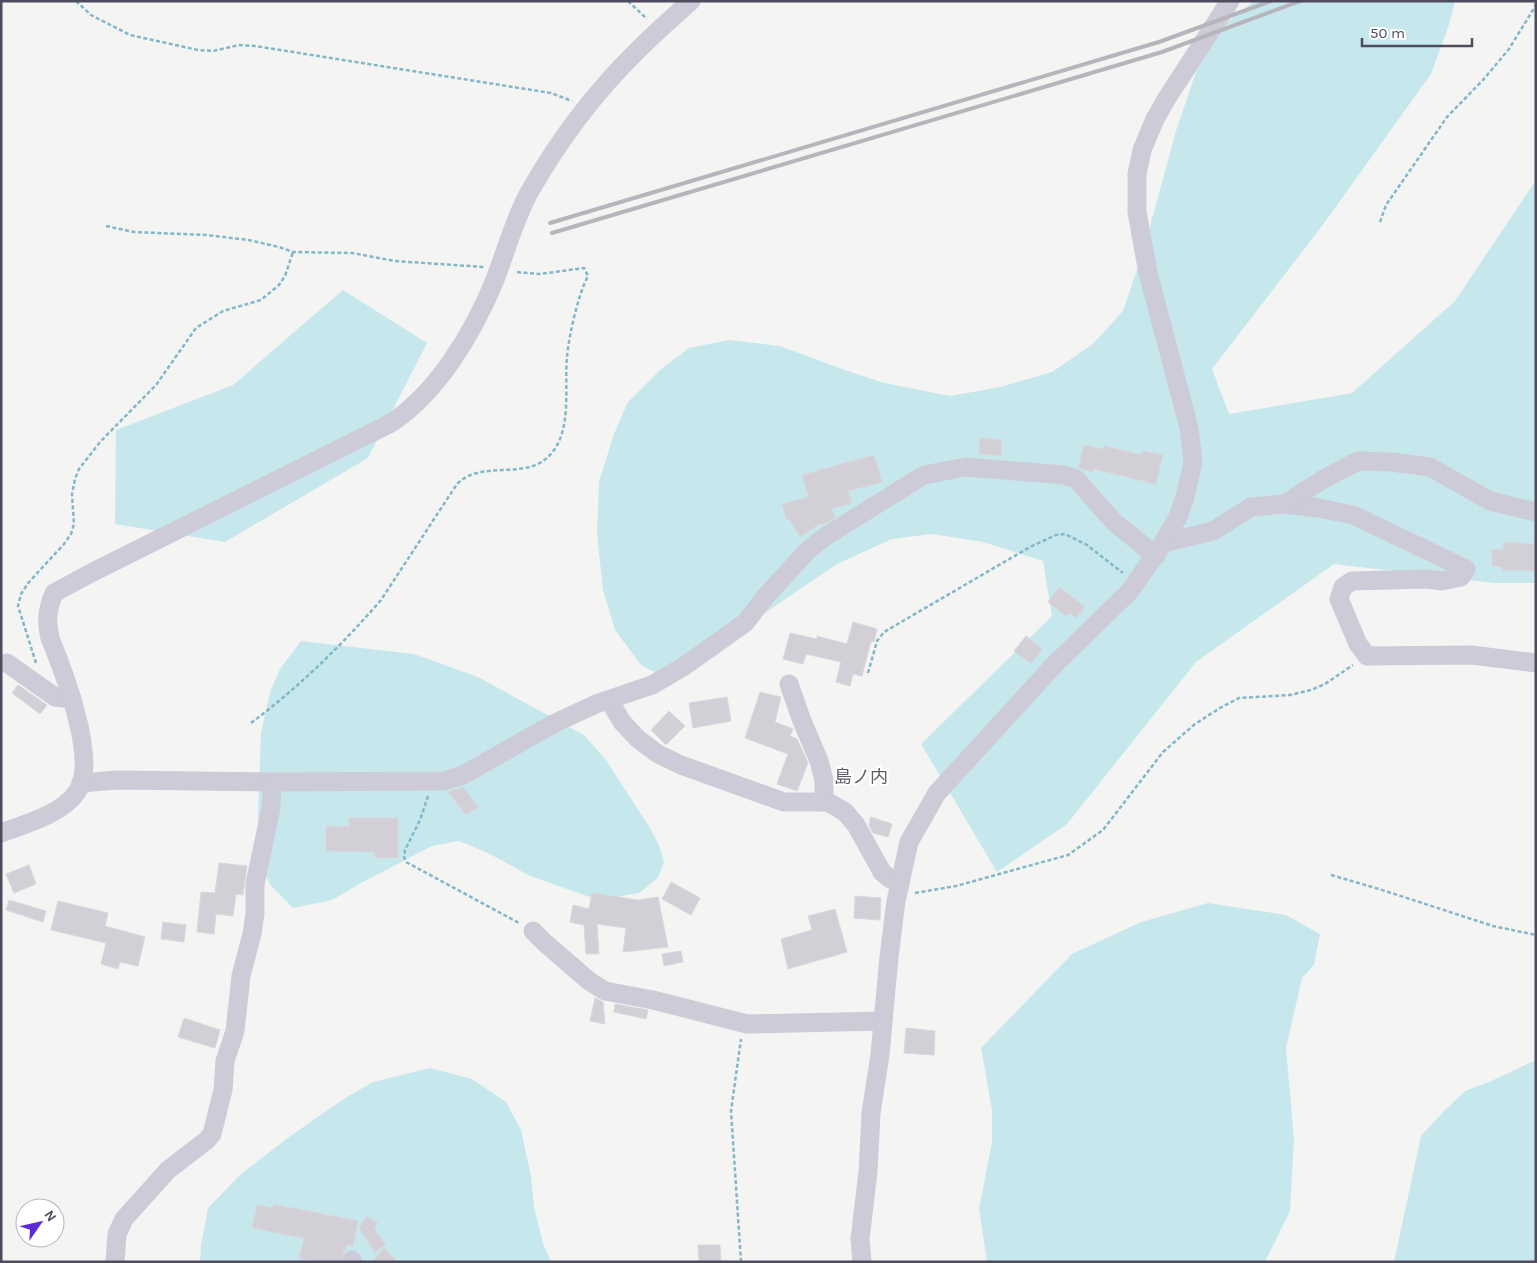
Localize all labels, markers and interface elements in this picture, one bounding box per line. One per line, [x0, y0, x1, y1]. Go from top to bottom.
scale bar [1362, 15, 1472, 47]
text: 50 m [1370, 24, 1405, 42]
district label: 島ノ内 [834, 766, 888, 788]
north arrow [15, 1198, 65, 1248]
text: N [41, 1207, 60, 1225]

